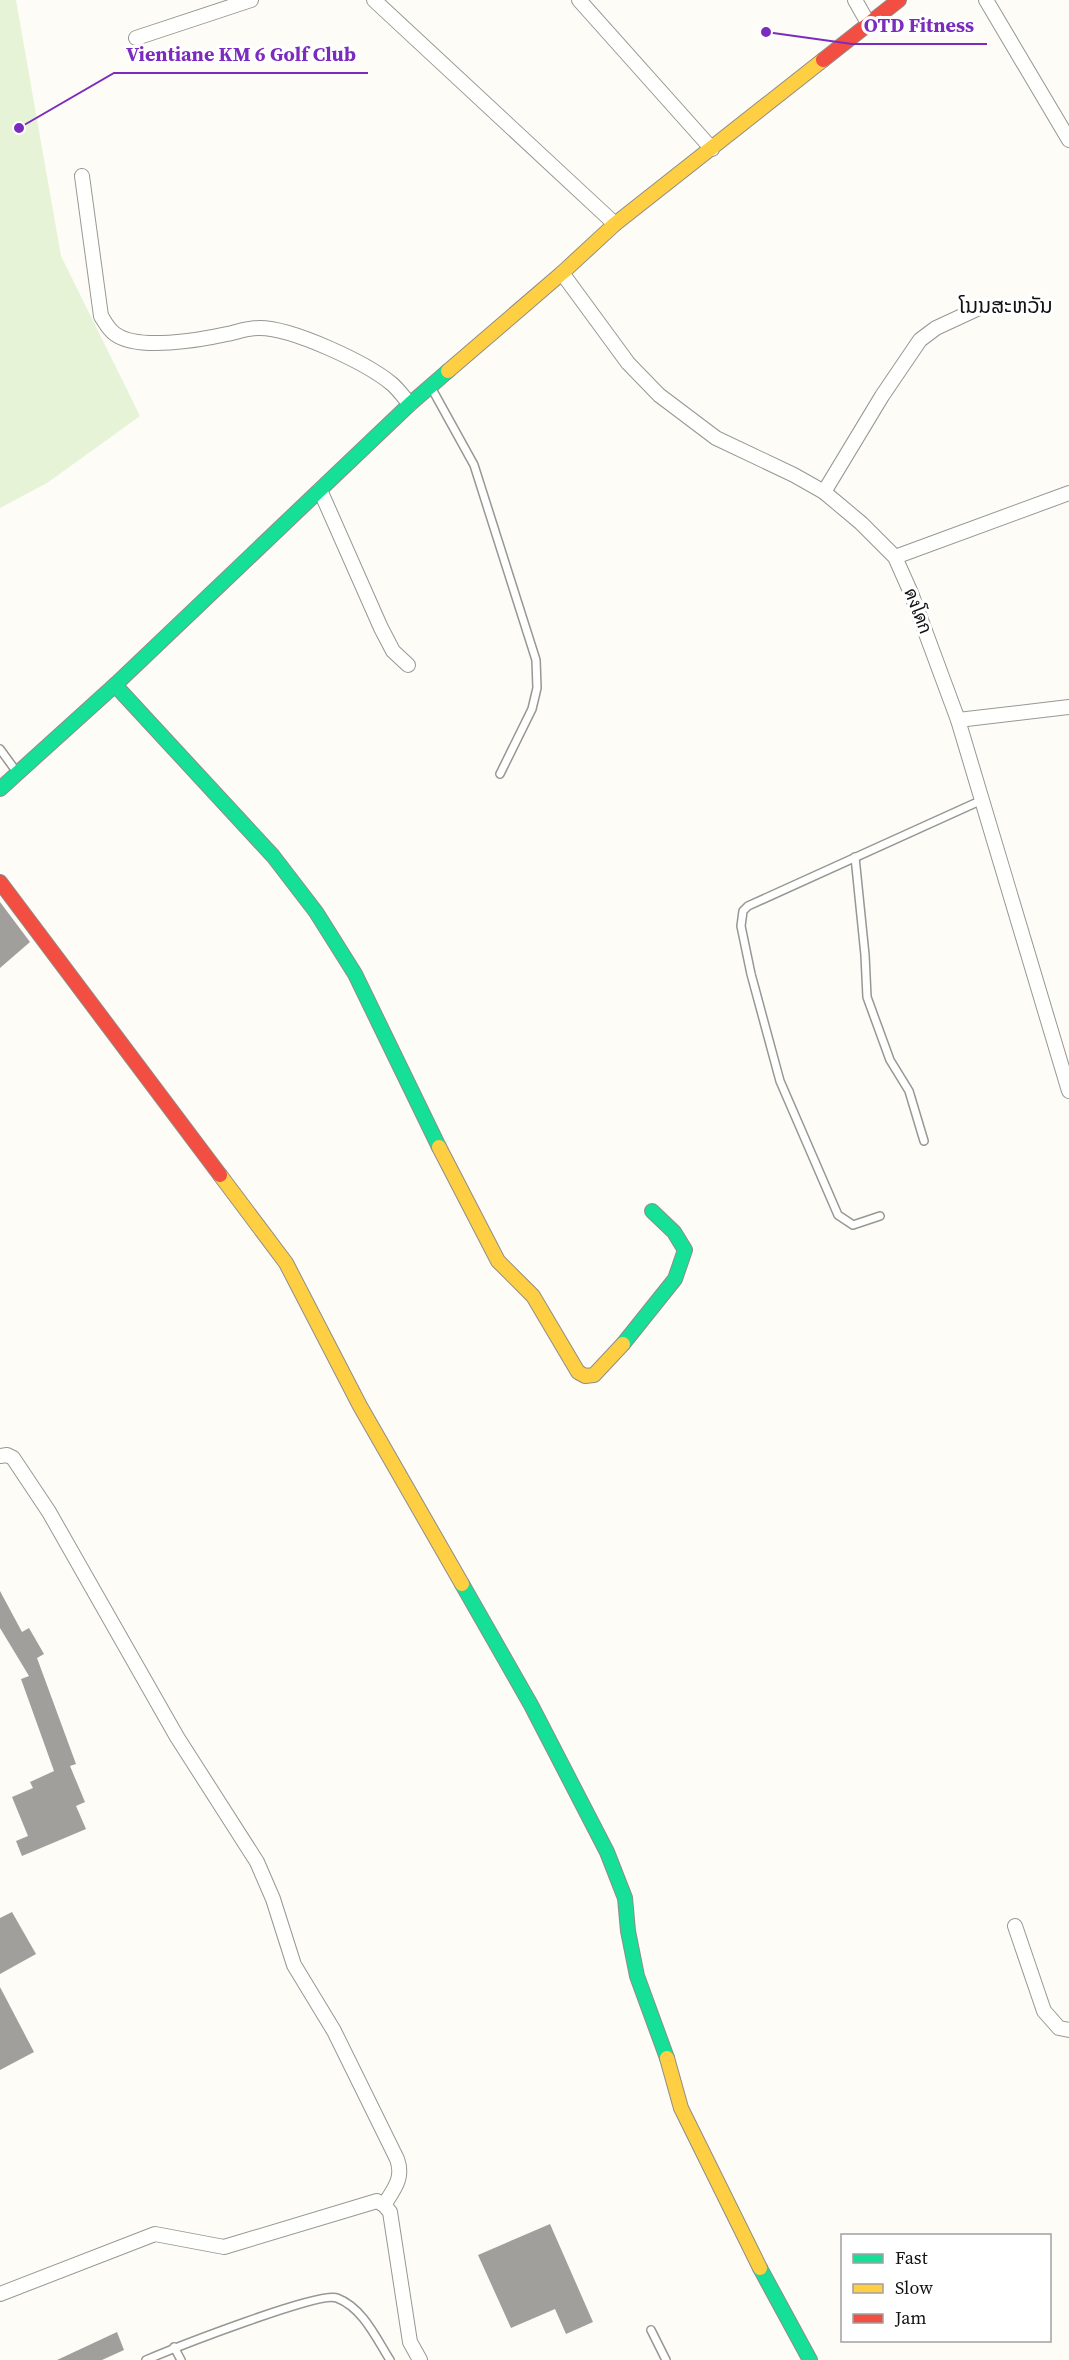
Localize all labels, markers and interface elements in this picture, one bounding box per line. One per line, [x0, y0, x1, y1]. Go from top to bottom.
callout: OTD Fitness [852, 6, 987, 44]
text: OTD Fitness [864, 11, 974, 39]
callout: Vientiane KM 6 Golf Club [114, 35, 368, 73]
text: Vientiane KM 6 Golf Club [126, 40, 356, 68]
district label: ໂນນສະຫວັນ [958, 291, 1053, 320]
street label: ดงโดก [898, 585, 939, 637]
legend [841, 2234, 1051, 2342]
text: Fast [895, 2245, 928, 2270]
text: Slow [895, 2275, 933, 2300]
text: Jam [894, 2305, 927, 2330]

